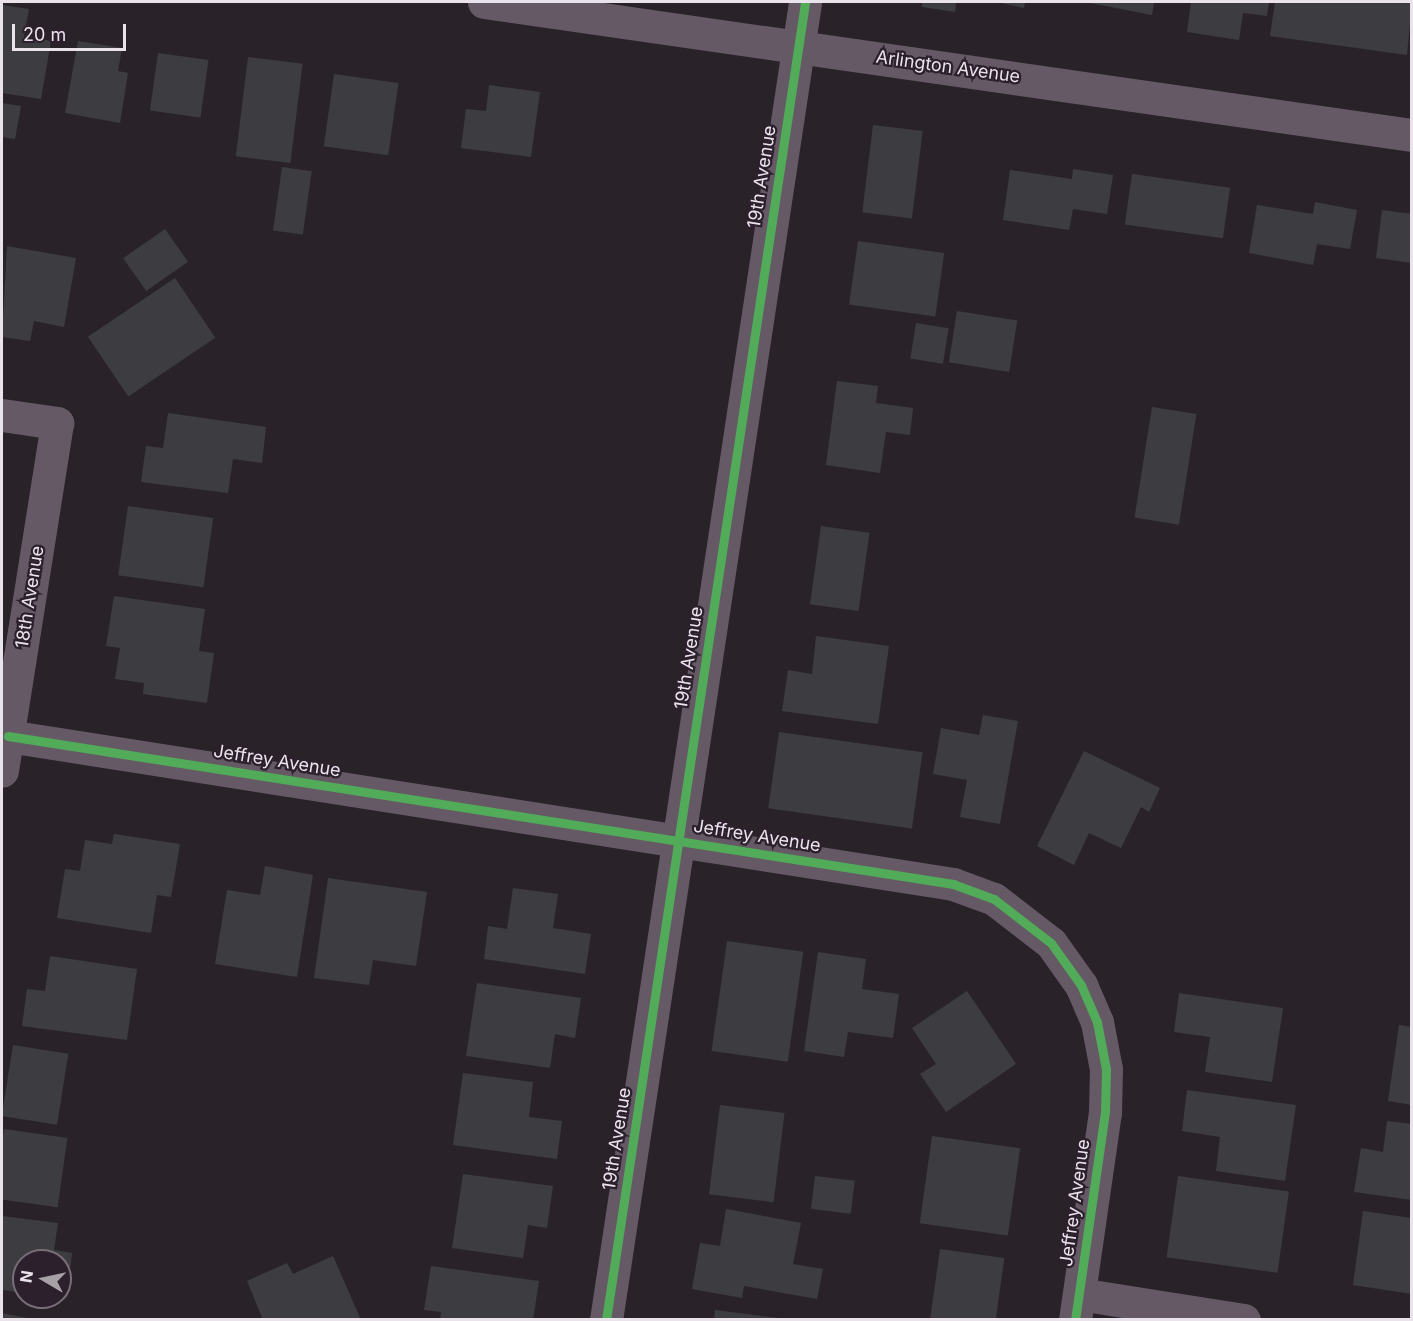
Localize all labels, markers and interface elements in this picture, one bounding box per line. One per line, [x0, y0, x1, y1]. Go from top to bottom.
scale bar [15, 12, 129, 50]
text: 20 m [23, 24, 66, 45]
street label: Arlington Avenue [875, 46, 1021, 88]
street label: 19th Avenue [743, 124, 781, 230]
street label: 18th Avenue [11, 544, 49, 650]
street label: 19th Avenue [670, 605, 708, 711]
street label: Jeffrey Avenue [212, 740, 342, 782]
street label: Jeffrey Avenue [692, 815, 822, 857]
street label: 19th Avenue [598, 1086, 636, 1192]
street label: Jeffrey Avenue [1055, 1138, 1095, 1268]
north arrow [12, 1249, 72, 1309]
text: N [15, 1269, 37, 1284]

